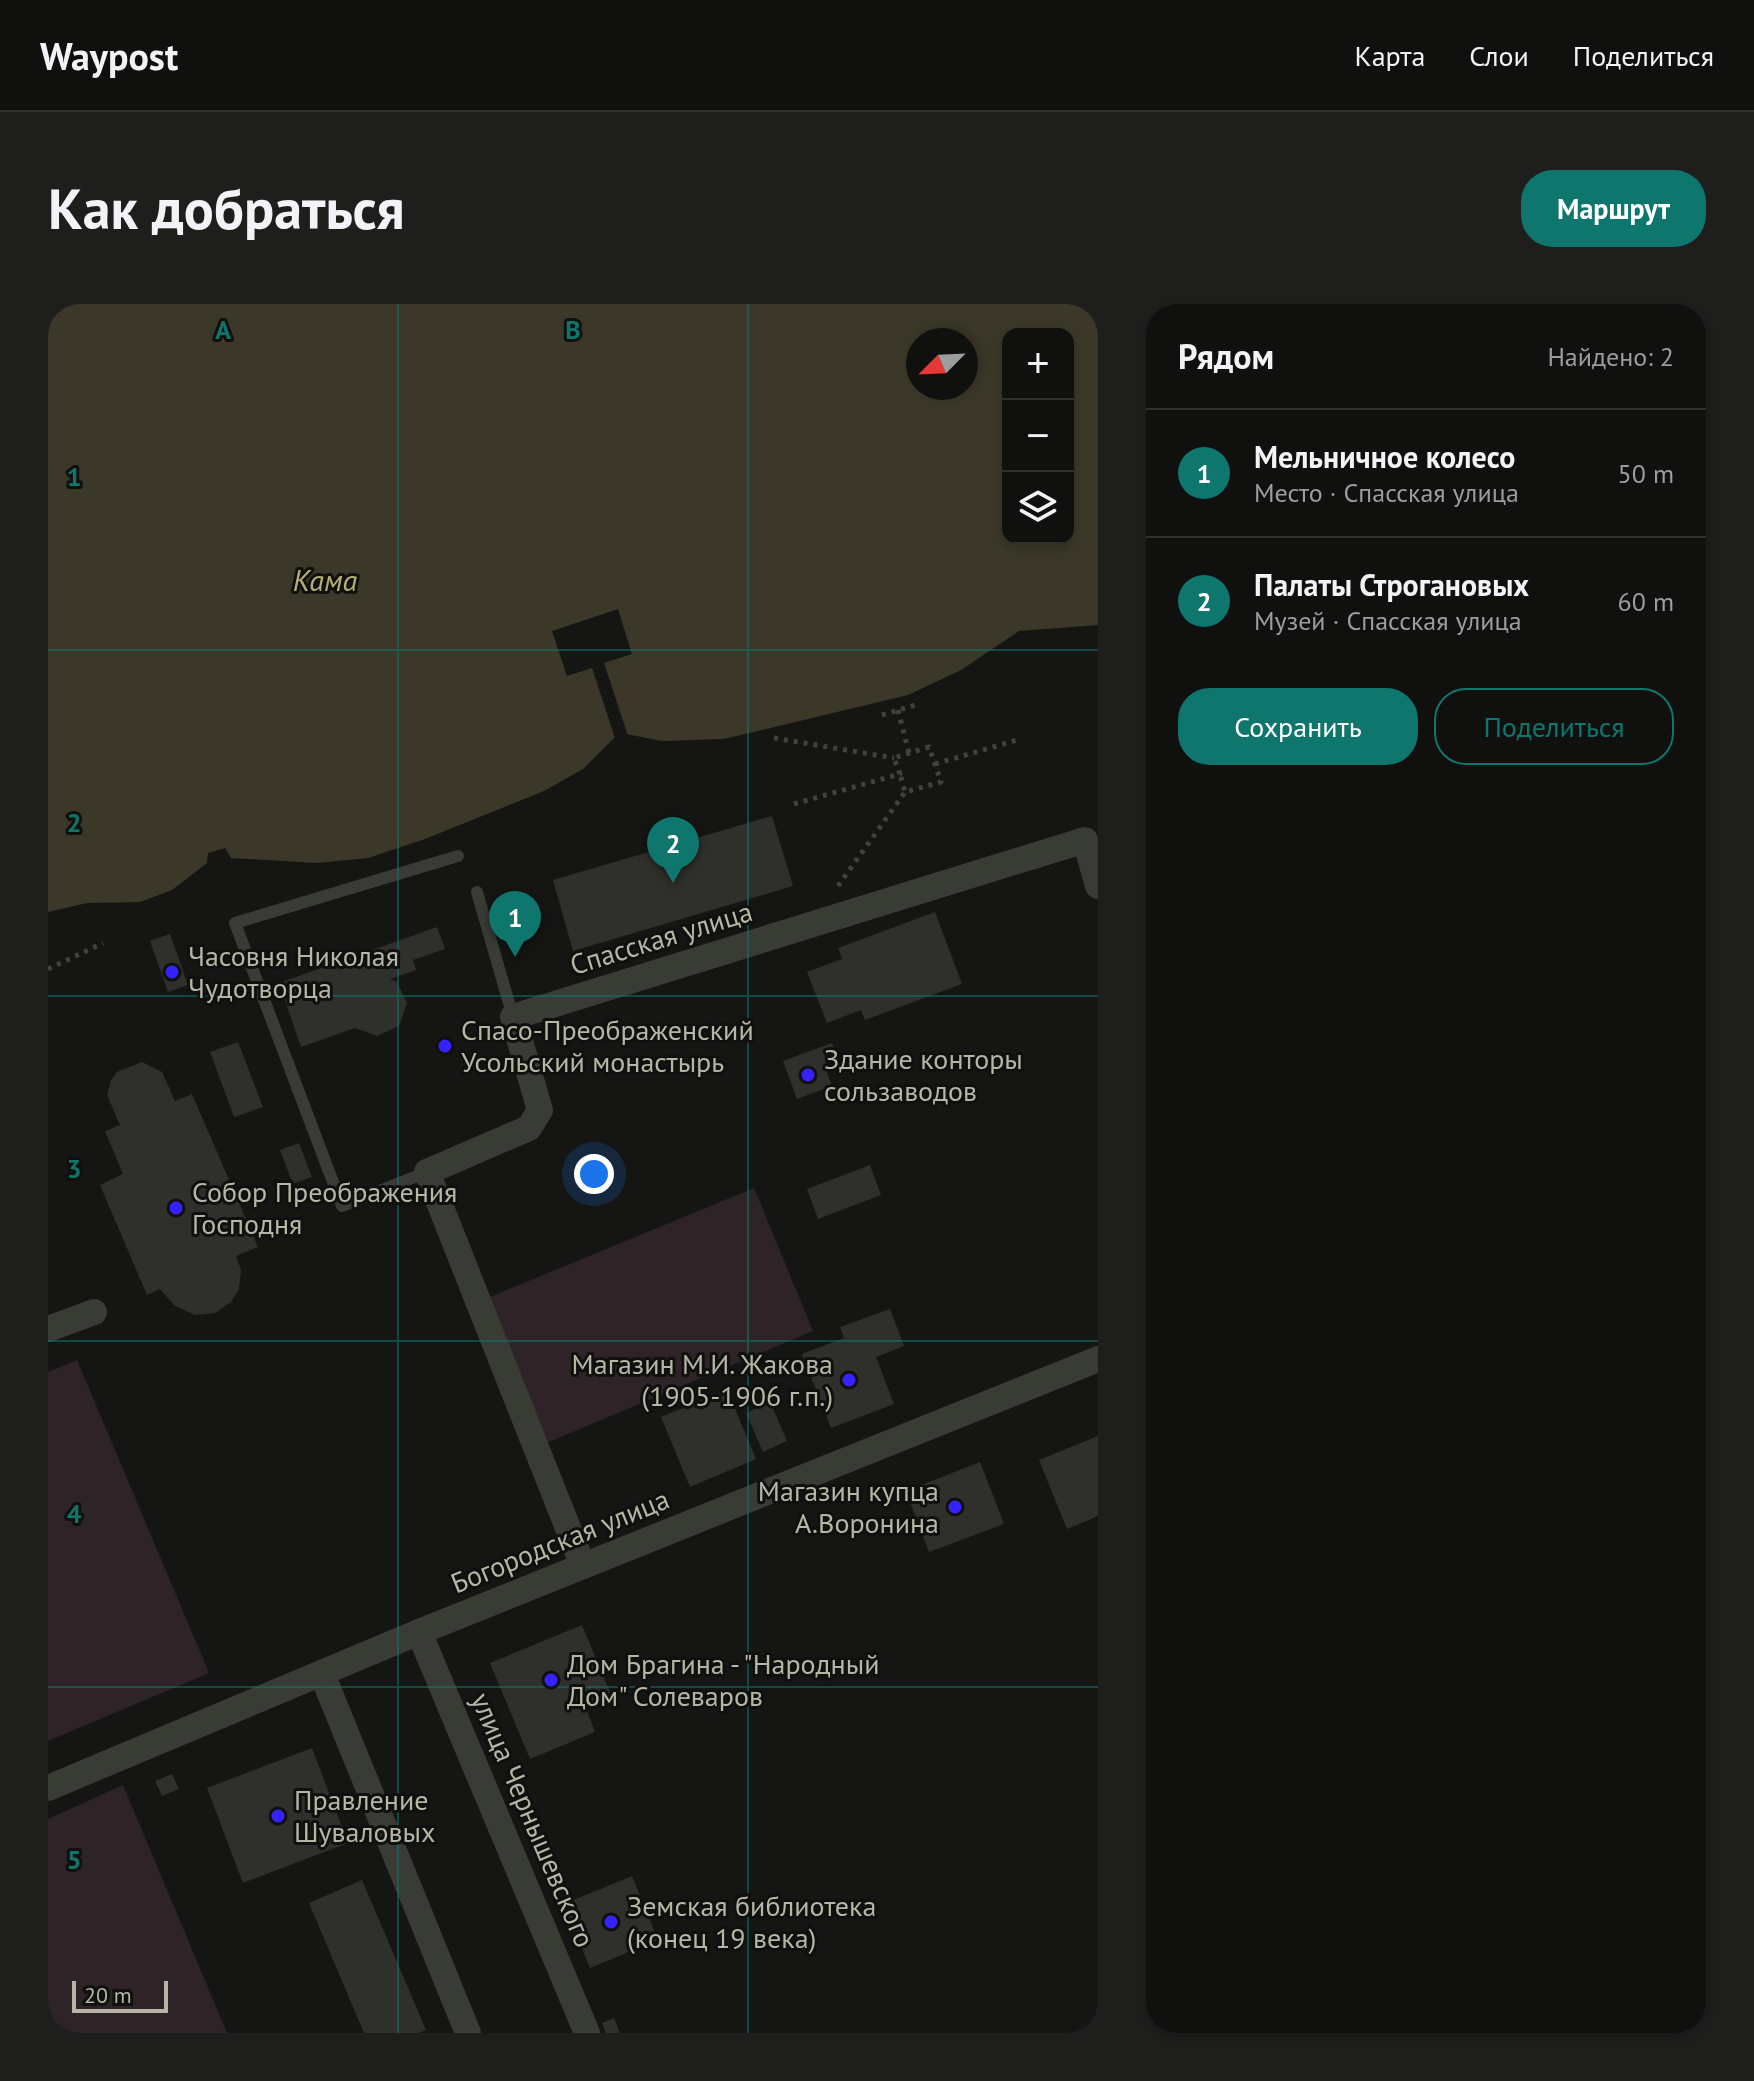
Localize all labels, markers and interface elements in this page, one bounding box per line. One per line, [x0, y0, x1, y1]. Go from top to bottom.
text: Waypost [40, 31, 178, 80]
text: Карта [1355, 37, 1425, 74]
text: Слои [1469, 37, 1529, 74]
text: Поделиться [1573, 37, 1714, 74]
button: Маршрут [1521, 170, 1706, 247]
text: Как добраться [48, 172, 405, 244]
text: A [215, 313, 231, 346]
text: B [565, 313, 581, 346]
north arrow [906, 328, 978, 400]
map controls [1002, 328, 1074, 544]
button: + [1002, 328, 1074, 400]
text: Рядом [1178, 334, 1274, 378]
text: Найдено: 2 [1547, 340, 1674, 373]
button: − [1002, 400, 1074, 472]
text: Мельничное колесо [1254, 437, 1515, 476]
text: 1 [1197, 457, 1211, 490]
text: 50 m [1618, 457, 1674, 490]
text: 1 [67, 460, 81, 493]
button: layers [1002, 472, 1074, 544]
text: Место · Спасская улица [1254, 476, 1519, 509]
water label: Кама [293, 560, 358, 599]
text: Палаты Строгановых [1254, 565, 1529, 604]
text: 2 [1197, 585, 1211, 618]
text: 60 m [1618, 585, 1674, 618]
text: Музей · Спасская улица [1254, 604, 1522, 637]
button: Сохранить [1178, 688, 1418, 765]
button: Поделиться [1434, 688, 1674, 765]
text: 2 [67, 806, 81, 839]
pin: 2 [647, 817, 699, 883]
pin: 1 [489, 891, 541, 957]
street label: Спасская улица [565, 892, 757, 983]
place label: Часовня Николая Чудотворца [188, 937, 399, 1006]
marker: Часовня Николая Чудотворца [163, 963, 181, 981]
place label: Спасо-Преображенский Усольский монастырь [461, 1011, 754, 1080]
marker: Спасо-Преображенский Усольский монастырь [436, 1037, 454, 1055]
place label: Здание конторы сользаводов [824, 1040, 1023, 1109]
marker: Здание конторы сользаводов [799, 1066, 817, 1084]
text: 3 [67, 1152, 81, 1185]
your location [574, 1154, 614, 1194]
place label: Собор Преображения Господня [192, 1173, 457, 1242]
marker: Собор Преображения Господня [167, 1199, 185, 1217]
place label: Магазин М.И. Жакова (1905-1906 г.п.) [572, 1345, 833, 1414]
marker: Магазин М.И. Жакова (1905-1906 г.п.) [840, 1371, 858, 1389]
place label: Магазин купца А.Воронина [758, 1472, 939, 1541]
street label: Богородская улица [445, 1480, 674, 1601]
text: 4 [67, 1497, 82, 1530]
marker: Магазин купца А.Воронина [946, 1498, 964, 1516]
place label: Дом Брагина - "Народный Дом" Солеваров [567, 1645, 879, 1714]
marker: Дом Брагина - "Народный Дом" Солеваров [542, 1671, 560, 1689]
street label: улица Чернышевского [463, 1687, 604, 1953]
place label: Правление Шуваловых [294, 1781, 435, 1850]
marker: Правление Шуваловых [269, 1807, 287, 1825]
text: 5 [67, 1843, 81, 1876]
place label: Земская библиотека (конец 19 века) [627, 1887, 876, 1956]
marker: Земская библиотека (конец 19 века) [602, 1913, 620, 1931]
scale bar [72, 1977, 168, 2013]
text: 20 m [84, 1981, 132, 2009]

